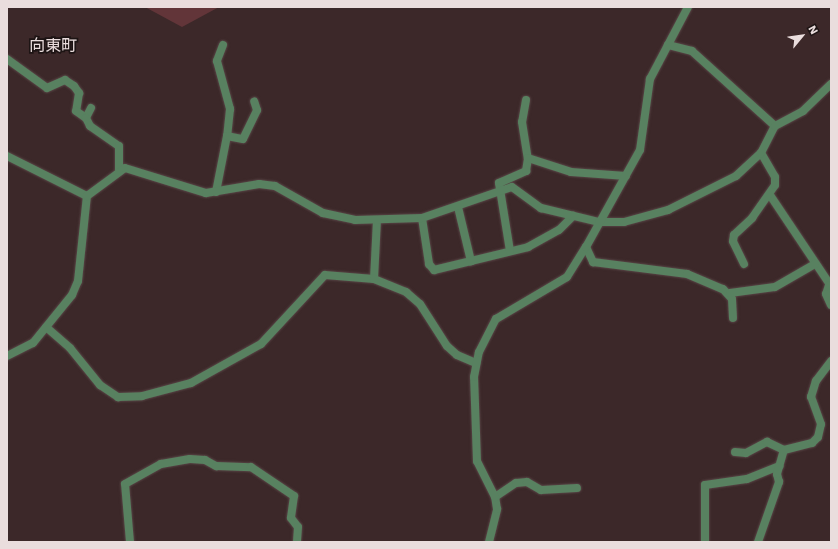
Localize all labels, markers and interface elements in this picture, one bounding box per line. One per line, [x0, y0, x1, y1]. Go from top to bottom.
north arrow [782, 16, 822, 56]
text: N [805, 23, 821, 37]
district label: 向東町 [29, 36, 77, 56]

